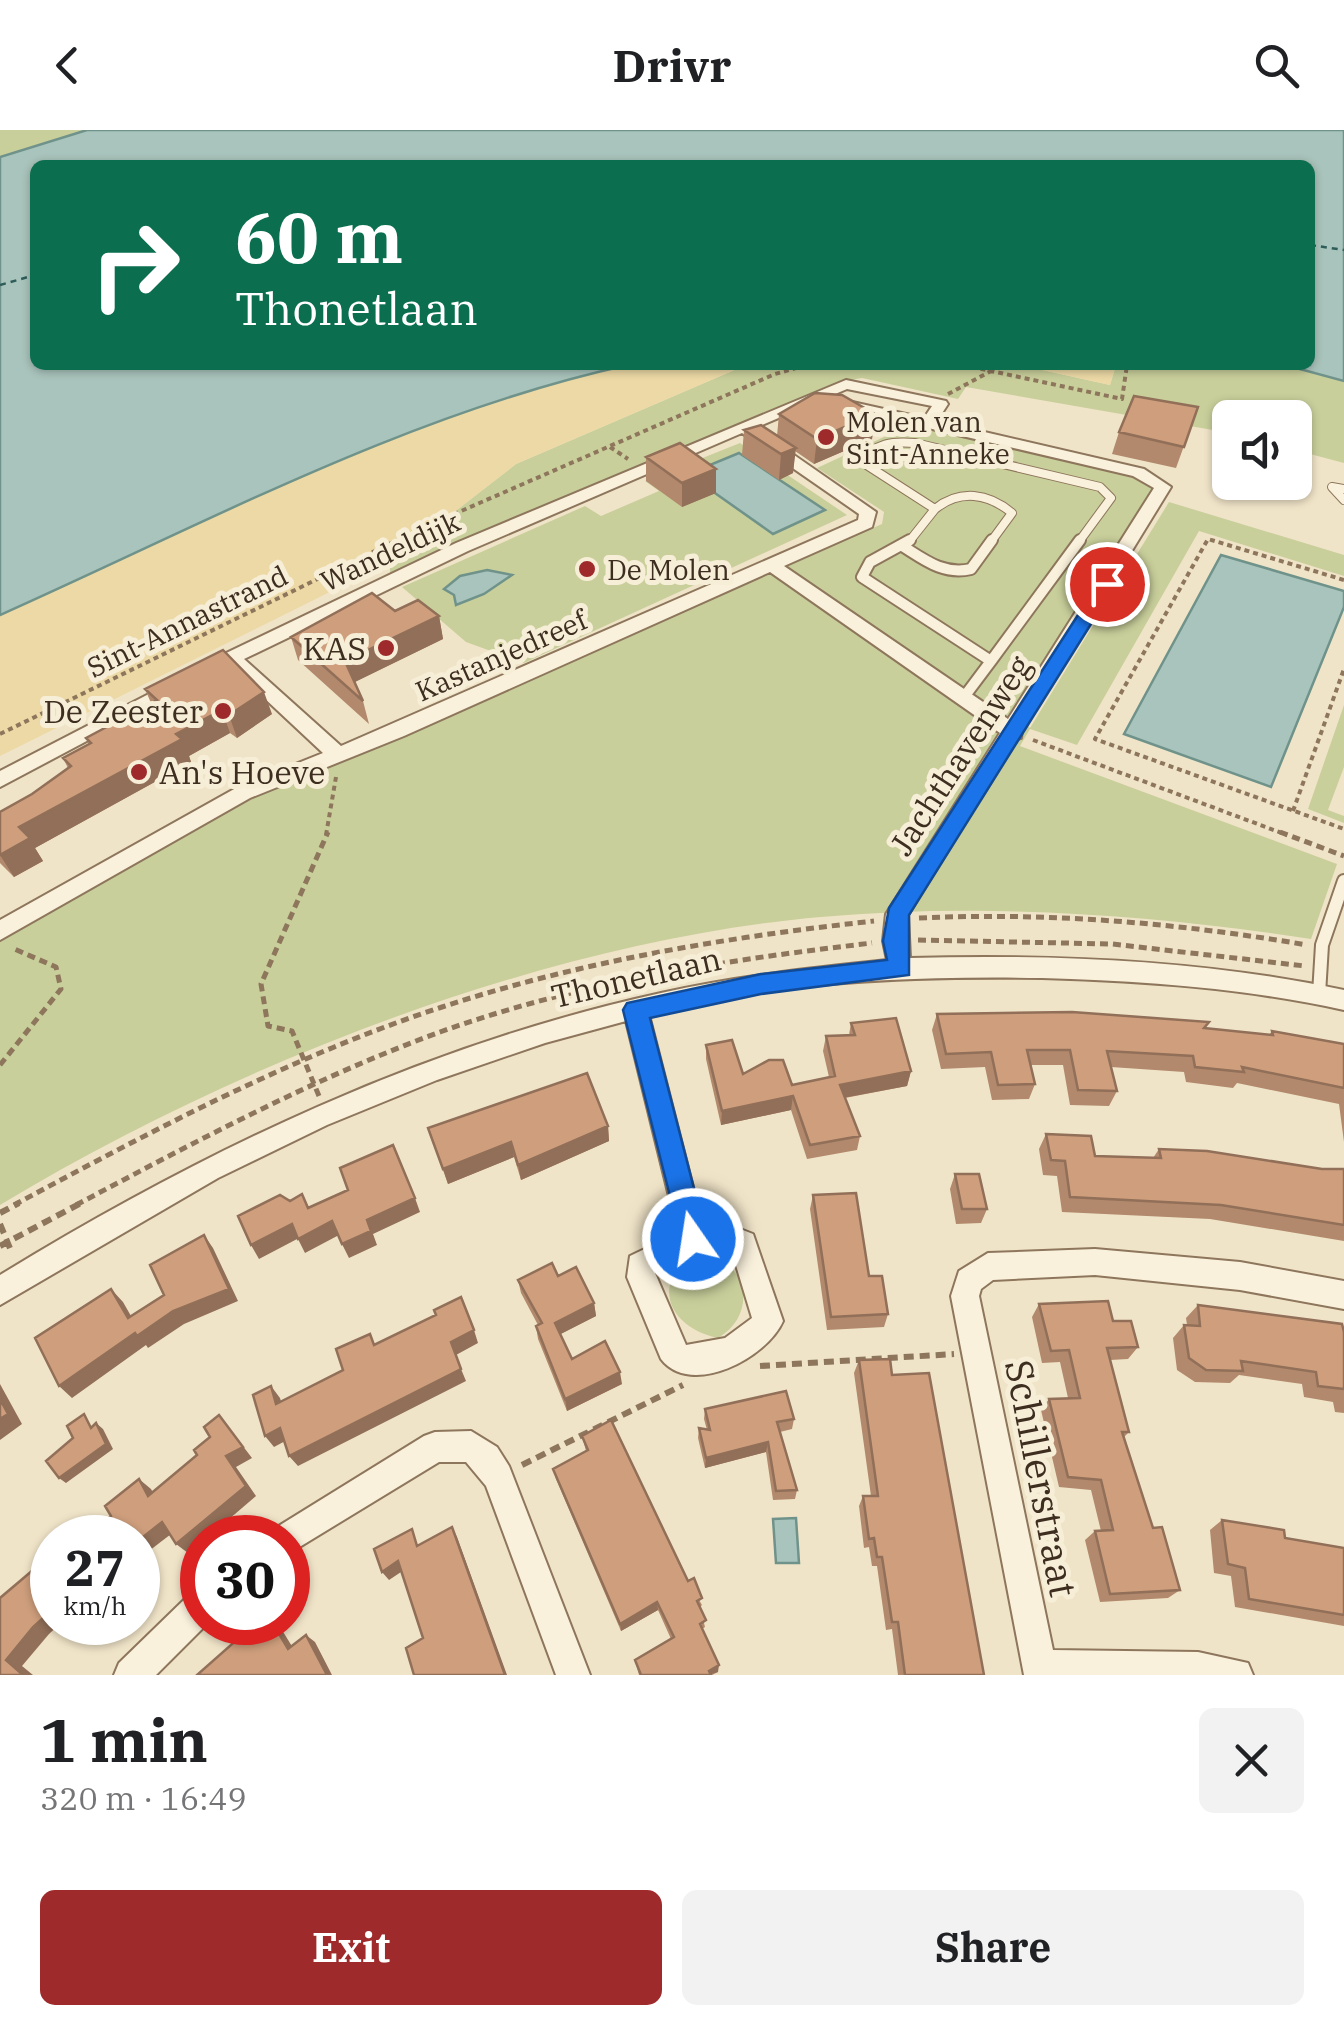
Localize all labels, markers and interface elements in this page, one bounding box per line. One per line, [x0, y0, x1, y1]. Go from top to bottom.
text: Drivr [613, 36, 731, 94]
icon: back [40, 38, 95, 93]
icon: search [1249, 38, 1304, 93]
text: 60 m [235, 191, 403, 282]
icon: right [70, 200, 200, 330]
text: Thonetlaan [235, 279, 478, 337]
map controls [1212, 400, 1312, 500]
button: sound [1212, 400, 1312, 500]
place label: Molen van Sint-Anneke [846, 403, 1010, 472]
marker: Molen van Sint-Anneke [815, 426, 837, 448]
street label: Wandeldijk [314, 502, 466, 599]
pin [1065, 542, 1150, 627]
place label: De Molen [607, 551, 730, 588]
street label: Sint-Annastrand [80, 556, 294, 686]
icon: arrive [1080, 557, 1135, 612]
marker: De Molen [576, 558, 598, 580]
street label: Kastanjedreef [409, 600, 595, 709]
place label: KAS [303, 627, 366, 669]
marker: KAS [375, 637, 397, 659]
street label: Jachthavenweg [880, 647, 1040, 863]
place label: De Zeester [43, 690, 203, 732]
marker: De Zeester [212, 700, 234, 722]
place label: An's Hoeve [159, 751, 326, 793]
marker: An's Hoeve [128, 761, 150, 783]
street label: Thonetlaan [547, 937, 725, 1017]
position arrow [641, 1187, 745, 1291]
street label: Schillerstraat [995, 1355, 1089, 1601]
speed limit sign: 30 [180, 1515, 310, 1645]
text: 27 [65, 1535, 125, 1600]
text: km/h [63, 1589, 127, 1622]
text: 1 min [40, 1700, 208, 1779]
button: close [1199, 1708, 1304, 1813]
text: 320 m · 16:49 [40, 1777, 247, 1819]
button: Exit [40, 1890, 662, 2005]
button: Share [682, 1890, 1304, 2005]

